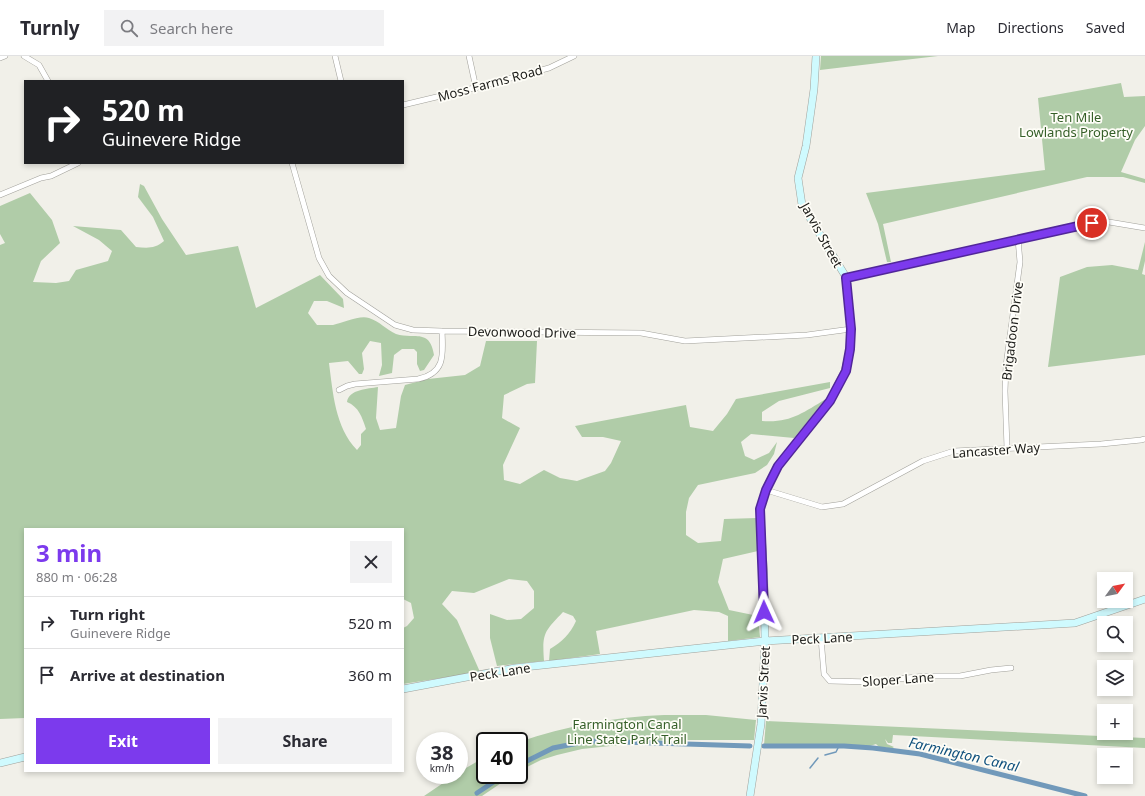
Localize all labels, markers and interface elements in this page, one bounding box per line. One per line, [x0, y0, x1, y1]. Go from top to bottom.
search box [104, 10, 384, 46]
text: Turnly [20, 15, 80, 41]
icon: search [118, 17, 140, 39]
text: Search here [150, 18, 233, 38]
text: Map [946, 18, 975, 37]
text: Directions [997, 18, 1064, 37]
text: Saved [1086, 18, 1125, 37]
street label: Moss Farms Road [436, 60, 544, 106]
text: 520 m [102, 91, 185, 129]
icon: right [36, 96, 88, 148]
park label: Ten Mile Lowlands Property [1019, 108, 1133, 141]
text: Guinevere Ridge [102, 127, 241, 151]
street label: Jarvis Street [796, 197, 847, 271]
pin [1075, 206, 1109, 240]
icon: arrive [1081, 212, 1103, 234]
street label: Brigadoon Drive [997, 280, 1027, 382]
street label: Devonwood Drive [468, 322, 576, 342]
street label: Lancaster Way [951, 438, 1041, 462]
text: 3 min [36, 536, 102, 569]
button: close [350, 541, 392, 583]
text: 880 m · 06:28 [36, 568, 117, 586]
north arrow [1097, 572, 1133, 608]
map controls [1097, 572, 1133, 784]
position arrow [743, 591, 785, 633]
text: Turn right [70, 604, 145, 624]
icon: right [36, 612, 58, 634]
text: 520 m [348, 613, 392, 633]
button: search [1097, 616, 1133, 652]
text: Guinevere Ridge [70, 624, 170, 642]
street label: Peck Lane [791, 627, 853, 649]
street label: Jarvis Street [752, 645, 774, 720]
street label: Peck Lane [468, 658, 532, 686]
button: layers [1097, 660, 1133, 696]
icon: arrive [36, 664, 58, 686]
text: Arrive at destination [70, 665, 225, 685]
text: 360 m [348, 665, 392, 685]
street label: Sloper Lane [862, 668, 934, 690]
button: + [1097, 704, 1133, 740]
park label: Farmington Canal Line State Park Trail [567, 715, 687, 748]
button: Exit [36, 718, 210, 764]
button: Share [218, 718, 392, 764]
speed limit sign: 40 [476, 732, 528, 784]
water label: Farmington Canal [907, 732, 1021, 776]
text: 38 [431, 739, 453, 766]
button: − [1097, 748, 1133, 784]
text: km/h [430, 761, 454, 775]

